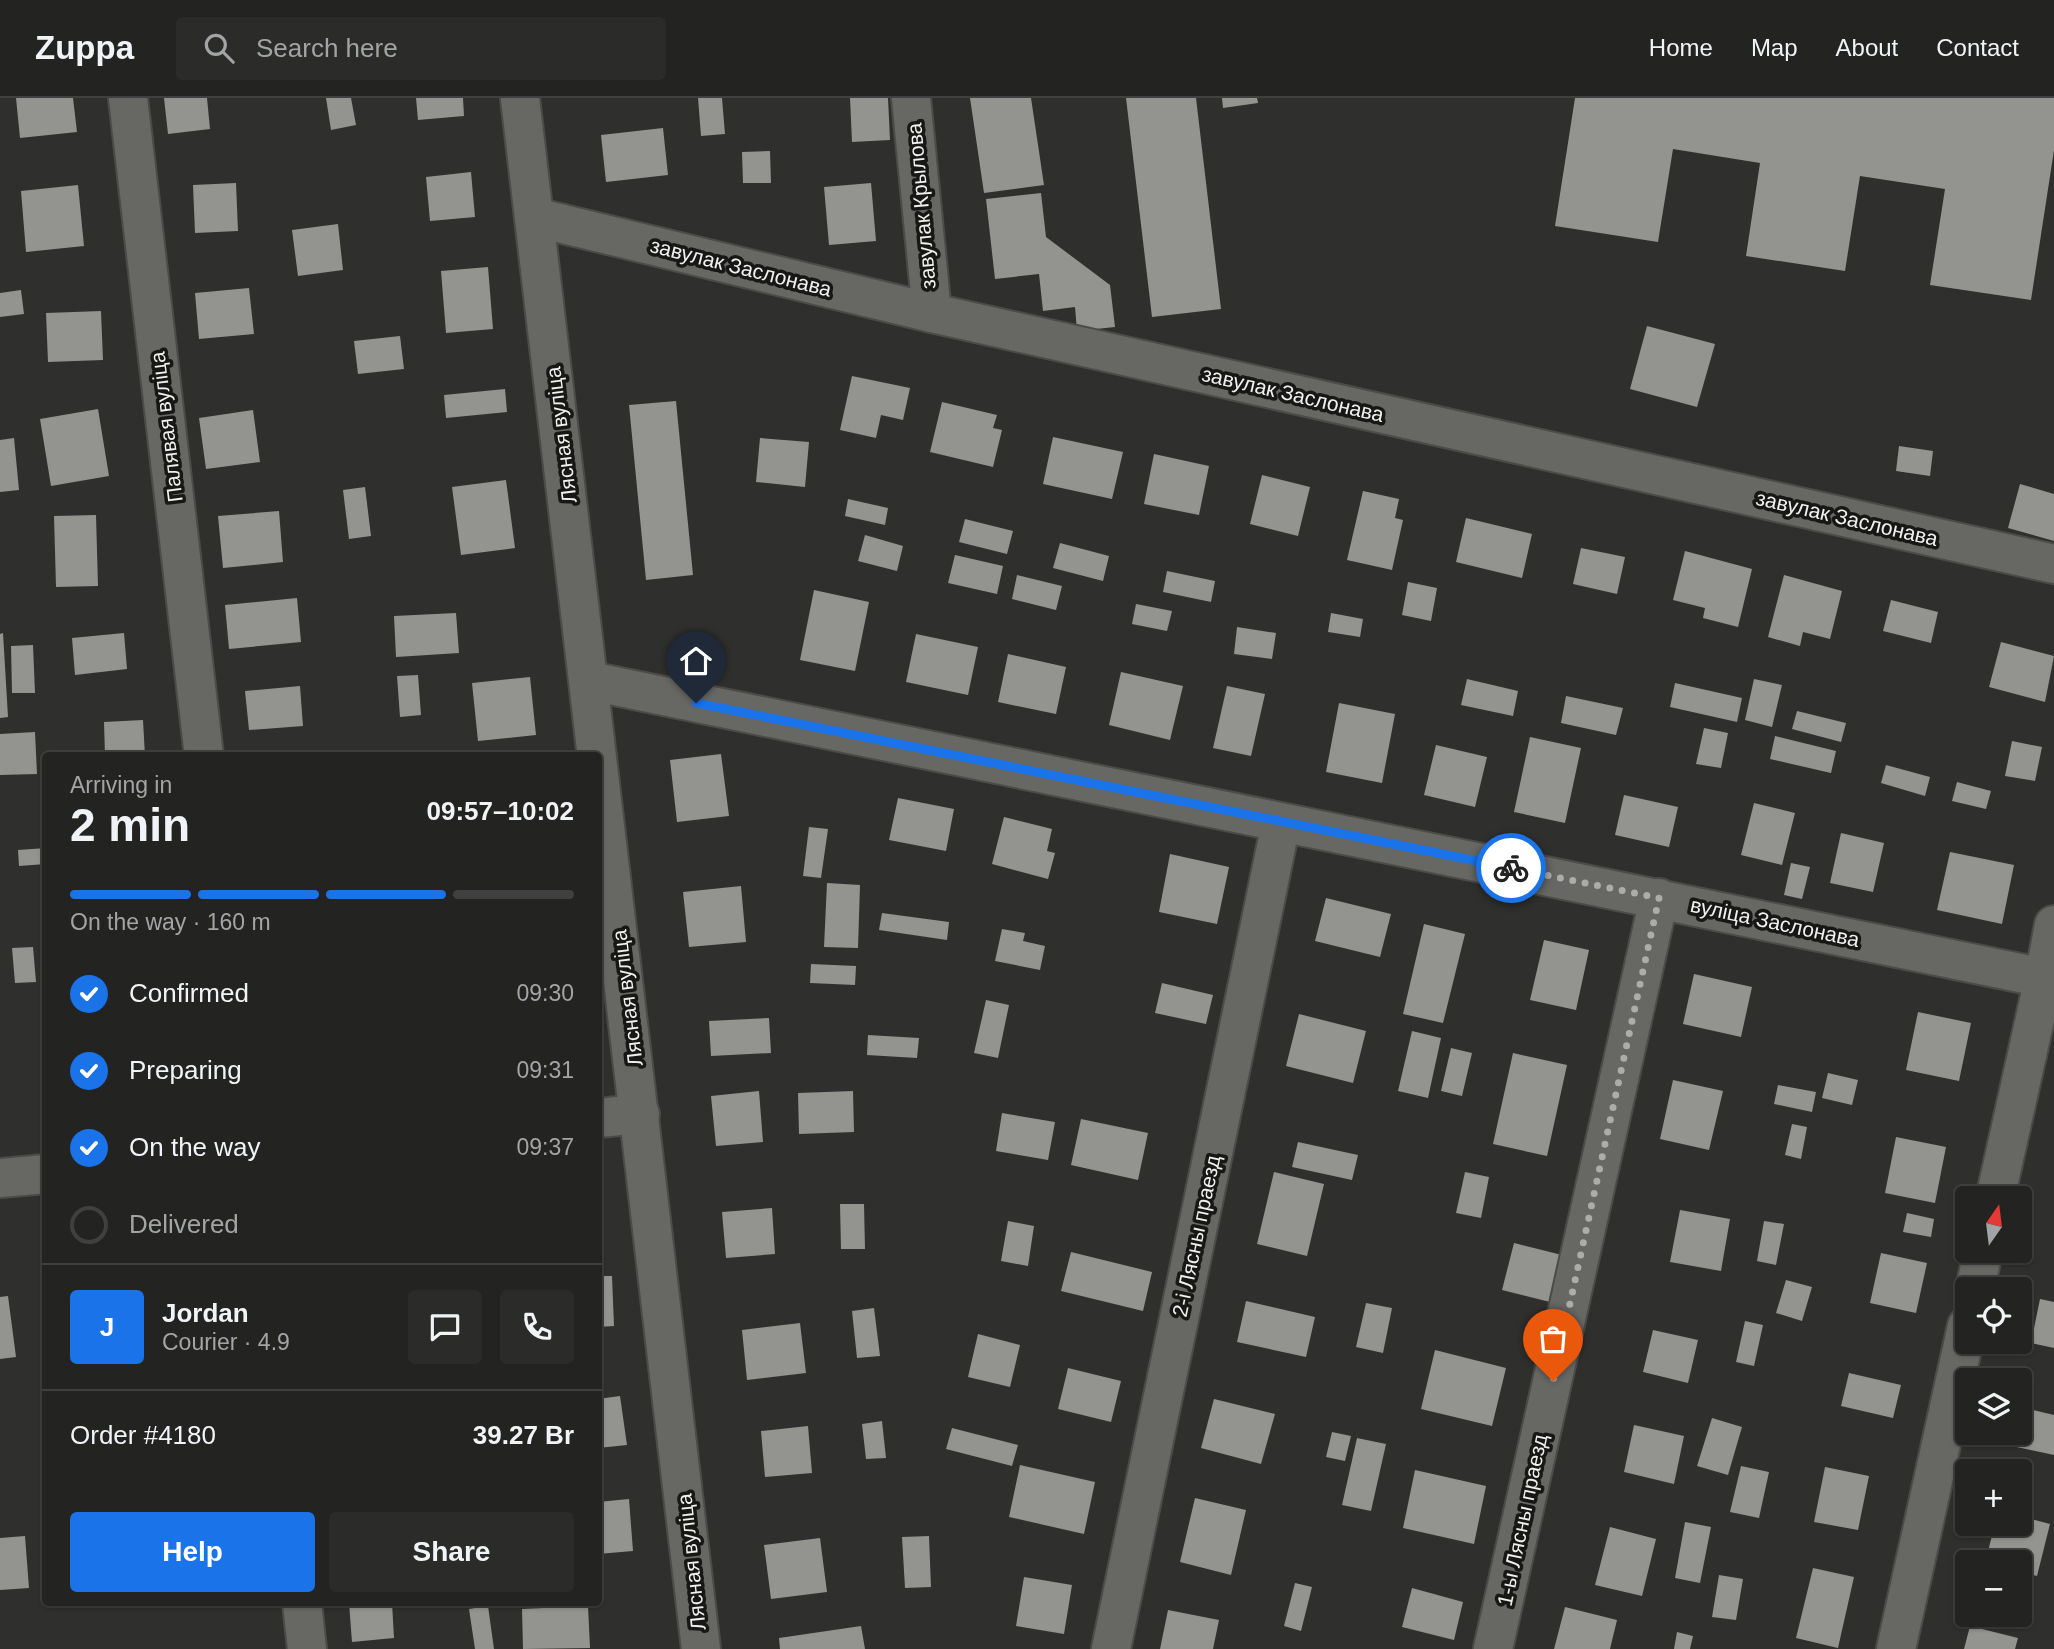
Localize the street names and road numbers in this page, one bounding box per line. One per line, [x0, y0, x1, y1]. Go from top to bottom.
street label: завулак Крылова [902, 122, 940, 290]
street label: завулак Заслонава [648, 233, 834, 301]
street label: Палявая вуліца [145, 350, 187, 504]
street label: завулак Заслонава [1200, 362, 1386, 426]
street label: Лясная вуліца [541, 365, 581, 505]
street label: завулак Заслонава [1754, 486, 1940, 550]
street label: вуліца Заслонава [1688, 893, 1862, 951]
street label: Лясная вуліца [607, 928, 647, 1068]
street label: 2-і Лясны праезд [1168, 1153, 1224, 1319]
street label: 1-ы Лясны праезд [1493, 1432, 1551, 1608]
street label: Лясная вуліца [672, 1492, 710, 1632]

